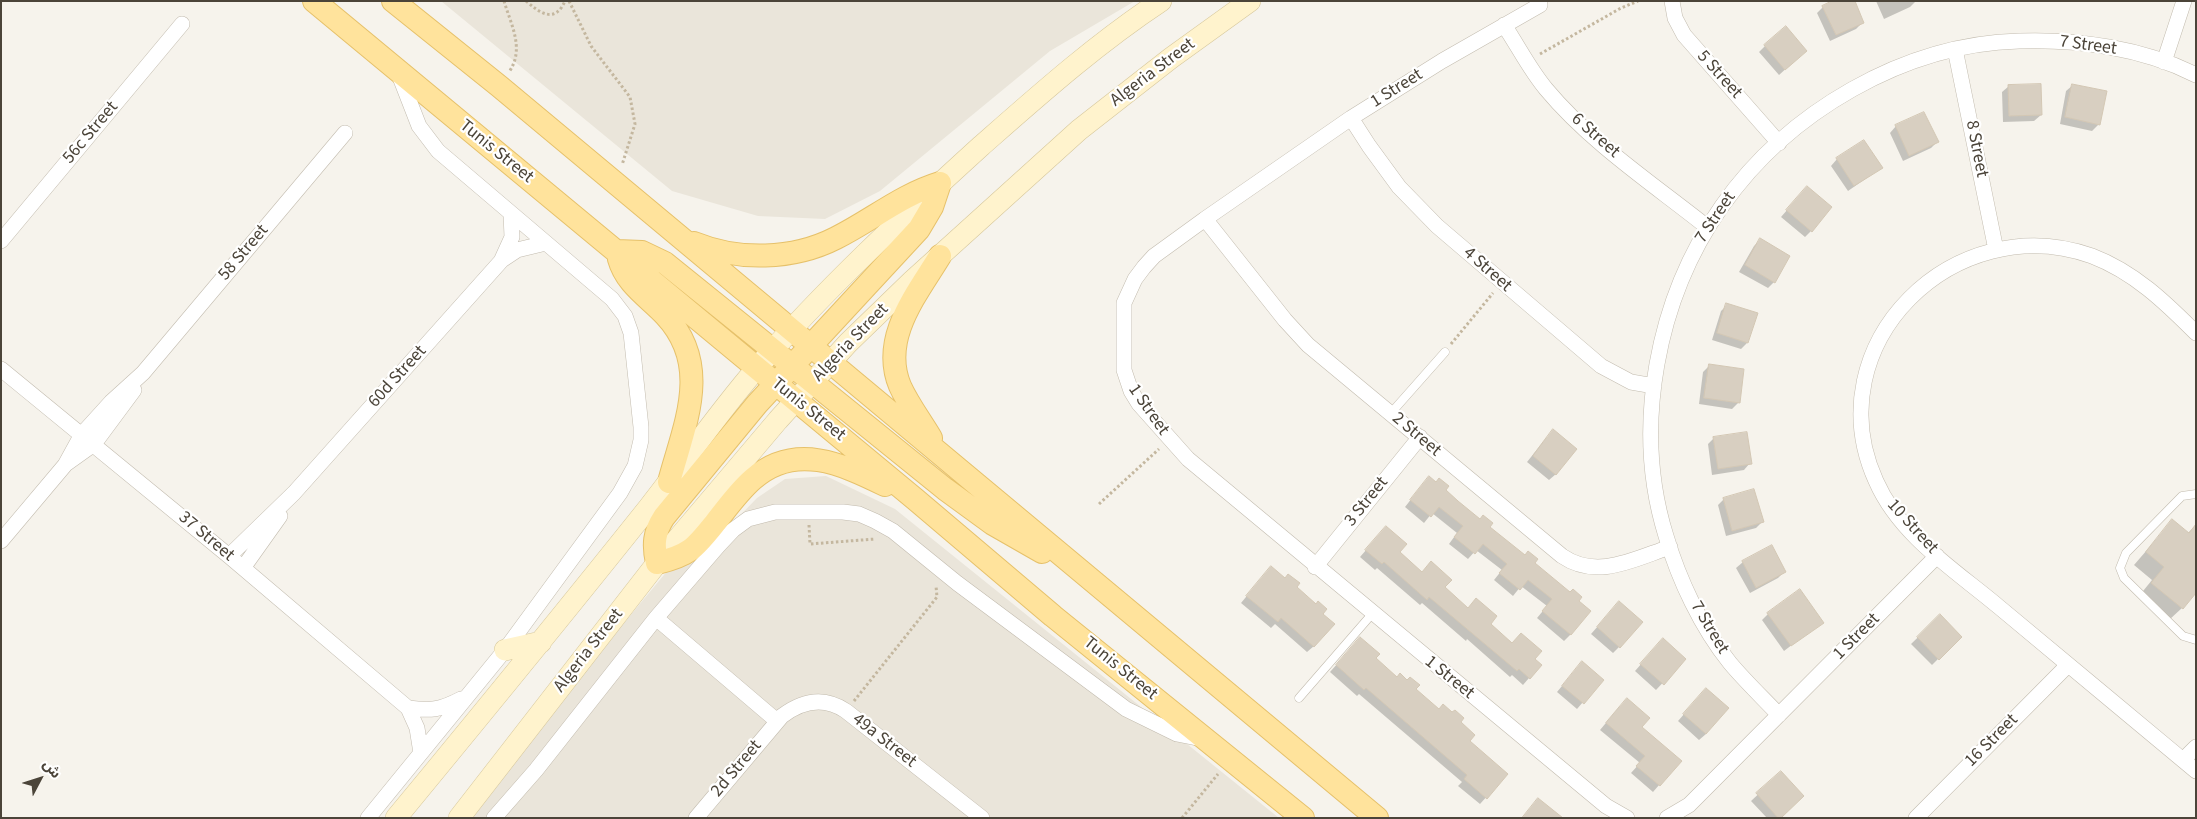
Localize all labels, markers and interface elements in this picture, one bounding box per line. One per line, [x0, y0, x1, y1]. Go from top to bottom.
street label: 7 Street [2058, 31, 2118, 61]
street label: Algeria Street [1106, 34, 1200, 112]
street label: 5 Street [1692, 46, 1746, 104]
street label: 1 Street [1367, 65, 1427, 113]
street label: 56c Street [59, 97, 123, 169]
street label: 6 Street [1566, 109, 1624, 163]
street label: Tunis Street [455, 116, 537, 188]
street label: 8 Street [1960, 119, 1992, 179]
street label: 7 Street [1691, 188, 1741, 248]
street label: 58 Street [214, 221, 274, 285]
street label: 4 Street [1458, 243, 1516, 297]
street label: Algeria Street [808, 299, 894, 387]
street label: 60d Street [364, 341, 432, 413]
street label: Tunis Street [767, 374, 849, 446]
street label: 1 Street [1123, 380, 1173, 440]
street label: 2 Street [1387, 408, 1445, 462]
street label: 3 Street [1340, 473, 1394, 531]
street label: 10 Street [1882, 495, 1942, 559]
street label: 37 Street [174, 507, 238, 567]
street label: 7 Street [1685, 598, 1733, 658]
street label: Algeria Street [550, 605, 628, 697]
street label: 1 Street [1829, 609, 1885, 665]
street label: Tunis Street [1079, 633, 1161, 705]
street label: 1 Street [1420, 651, 1478, 705]
street label: 49a Street [848, 709, 920, 773]
street label: 16 Street [1961, 710, 2023, 772]
street label: 2d Street [707, 736, 767, 802]
north arrow [15, 754, 65, 804]
text: ش [38, 756, 65, 783]

